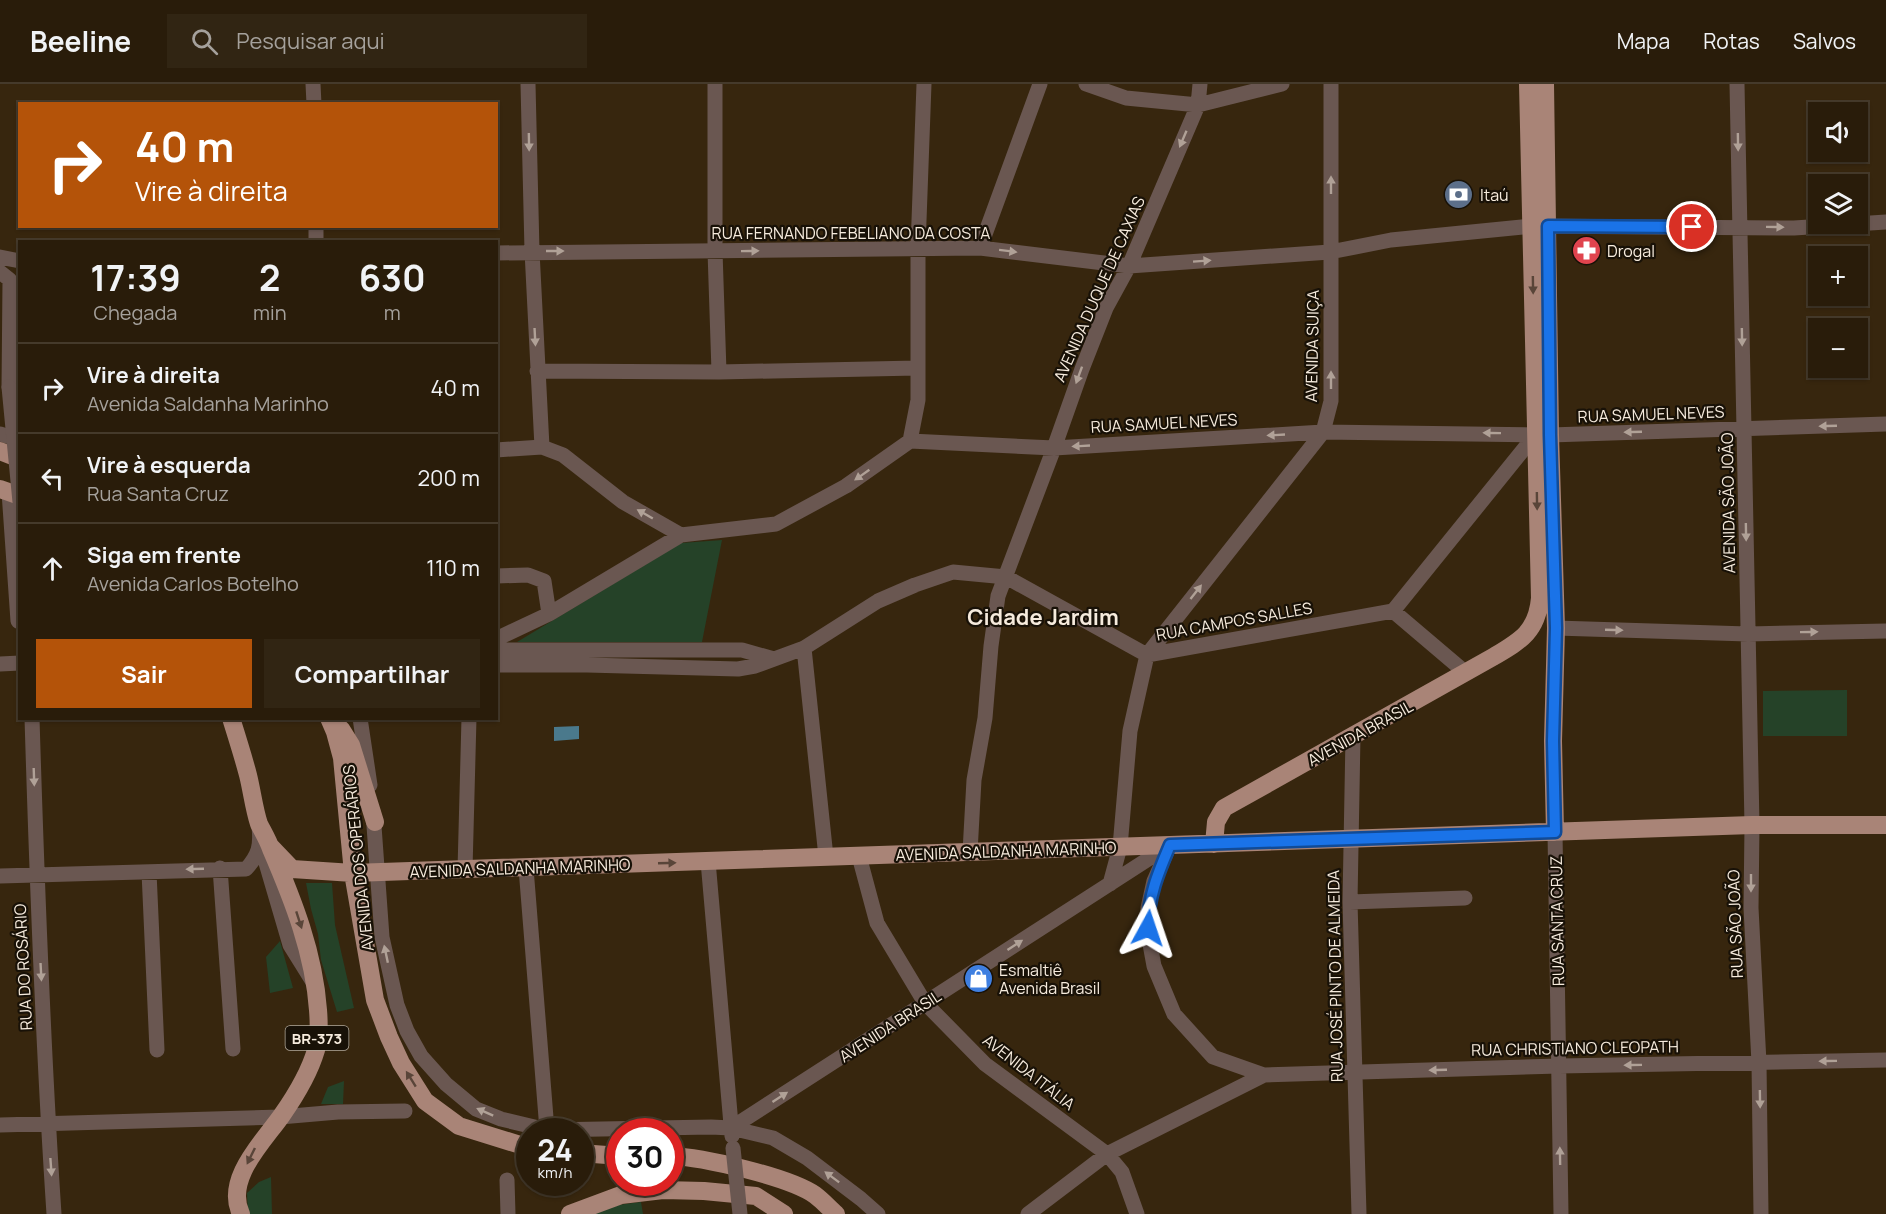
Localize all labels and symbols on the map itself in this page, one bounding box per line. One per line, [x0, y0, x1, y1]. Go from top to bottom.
one-way arrow [1178, 131, 1188, 149]
one-way arrow [524, 133, 534, 152]
one-way arrow [1733, 133, 1743, 152]
one-way arrow [1326, 175, 1336, 194]
bank icon: Itaú [1443, 179, 1475, 211]
place label: Itaú [1480, 184, 1509, 206]
street label: AVENIDA DUQUE DE CAXIAS [1048, 193, 1150, 385]
pin [1666, 201, 1717, 252]
street label: RUA FERNANDO FEBELIANO DA COSTA [712, 222, 990, 244]
one-way arrow [1765, 223, 1784, 232]
pharmacy icon: Drogal [1570, 235, 1602, 267]
place label: Drogal [1607, 240, 1655, 262]
one-way arrow [545, 246, 564, 256]
one-way arrow [740, 246, 759, 255]
one-way arrow [998, 246, 1017, 256]
one-way arrow [1192, 256, 1211, 265]
one-way arrow [1528, 275, 1538, 294]
street label: AVENIDA SUIÇA [1300, 290, 1324, 402]
one-way arrow [531, 328, 540, 347]
one-way arrow [1738, 328, 1747, 347]
one-way arrow [1074, 367, 1084, 385]
one-way arrow [1326, 370, 1336, 389]
street label: RUA SAMUEL NEVES [1577, 400, 1725, 428]
street label: RUA SAMUEL NEVES [1090, 408, 1238, 438]
one-way arrow [1818, 422, 1837, 431]
one-way arrow [1623, 428, 1642, 437]
one-way arrow [1482, 429, 1501, 438]
one-way arrow [1266, 430, 1285, 439]
street label: AVENIDA SÃO JOÃO [1716, 432, 1740, 574]
one-way arrow [1072, 442, 1091, 451]
one-way arrow [854, 469, 870, 481]
one-way arrow [1532, 491, 1542, 510]
one-way arrow [636, 510, 653, 520]
one-way arrow [1741, 523, 1751, 542]
one-way arrow [1189, 584, 1202, 600]
street label: RUA CAMPOS SALLES [1154, 596, 1314, 646]
district label: Cidade Jardim [967, 602, 1119, 632]
one-way arrow [1605, 625, 1624, 634]
one-way arrow [1800, 628, 1819, 637]
street label: AVENIDA BRASIL [1303, 695, 1417, 771]
street label: AVENIDA DOS OPERÁRIOS [337, 764, 379, 952]
one-way arrow [29, 767, 38, 786]
street label: AVENIDA SALDANHA MARINHO [895, 836, 1117, 866]
street label: AVENIDA SALDANHA MARINHO [409, 853, 631, 883]
street label: RUA SANTA CRUZ [1545, 856, 1569, 986]
one-way arrow [658, 858, 677, 867]
one-way arrow [186, 865, 205, 874]
street label: RUA SÃO JOÃO [1722, 869, 1748, 979]
street label: RUA JOSÉ PINTO DE ALMEIDA [1322, 870, 1348, 1082]
one-way arrow [1746, 874, 1756, 893]
position arrow [1116, 896, 1180, 960]
street label: RUA DO ROSÁRIO [9, 903, 37, 1031]
one-way arrow [295, 911, 304, 929]
one-way arrow [1006, 940, 1023, 951]
one-way arrow [381, 944, 390, 963]
place label: Esmaltiê Avenida Brasil [999, 959, 1100, 999]
one-way arrow [37, 962, 46, 981]
shop icon: Esmaltiê Avenida Brasil [962, 963, 994, 995]
street label: AVENIDA BRASIL [835, 985, 945, 1067]
road number: BR-373 [286, 1026, 348, 1050]
street label: AVENIDA ITÁLIA [978, 1029, 1080, 1115]
street label: RUA CHRISTIANO CLEOPATH [1471, 1035, 1679, 1061]
one-way arrow [1818, 1056, 1837, 1066]
one-way arrow [1623, 1060, 1642, 1070]
one-way arrow [1428, 1065, 1447, 1075]
one-way arrow [406, 1071, 417, 1087]
one-way arrow [1755, 1089, 1764, 1108]
one-way arrow [772, 1091, 788, 1102]
one-way arrow [476, 1107, 494, 1116]
speed limit sign: 30 [606, 1118, 684, 1196]
one-way arrow [1555, 1146, 1565, 1165]
one-way arrow [247, 1148, 256, 1165]
one-way arrow [46, 1157, 56, 1176]
one-way arrow [825, 1172, 840, 1184]

